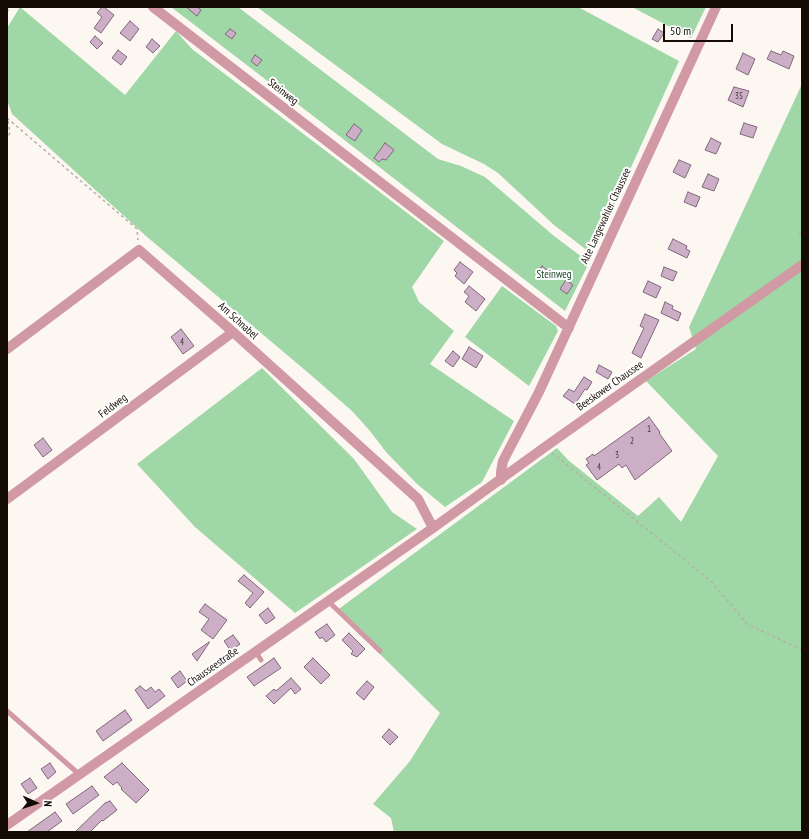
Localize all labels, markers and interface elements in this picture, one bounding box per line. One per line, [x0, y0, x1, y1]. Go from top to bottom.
scale bar [665, 16, 735, 42]
text: 50 m [670, 23, 691, 38]
street label: Steinweg [265, 76, 301, 108]
house number: 35 [735, 91, 743, 101]
street label: Alte Langewahler Chaussee [578, 166, 634, 266]
park label: Steinweg [536, 268, 572, 282]
street label: Am Schnabel [215, 300, 261, 342]
house number: 4 [180, 337, 184, 347]
street label: Beeskower Chaussee [574, 358, 646, 414]
street label: Feldweg [96, 391, 130, 421]
house number: 1 [647, 424, 651, 434]
house number: 2 [630, 436, 634, 446]
house number: 3 [615, 450, 619, 460]
house number: 4 [597, 462, 601, 472]
street label: Chausseestraße [185, 645, 241, 689]
north arrow [16, 783, 56, 823]
text: N [41, 800, 55, 807]

